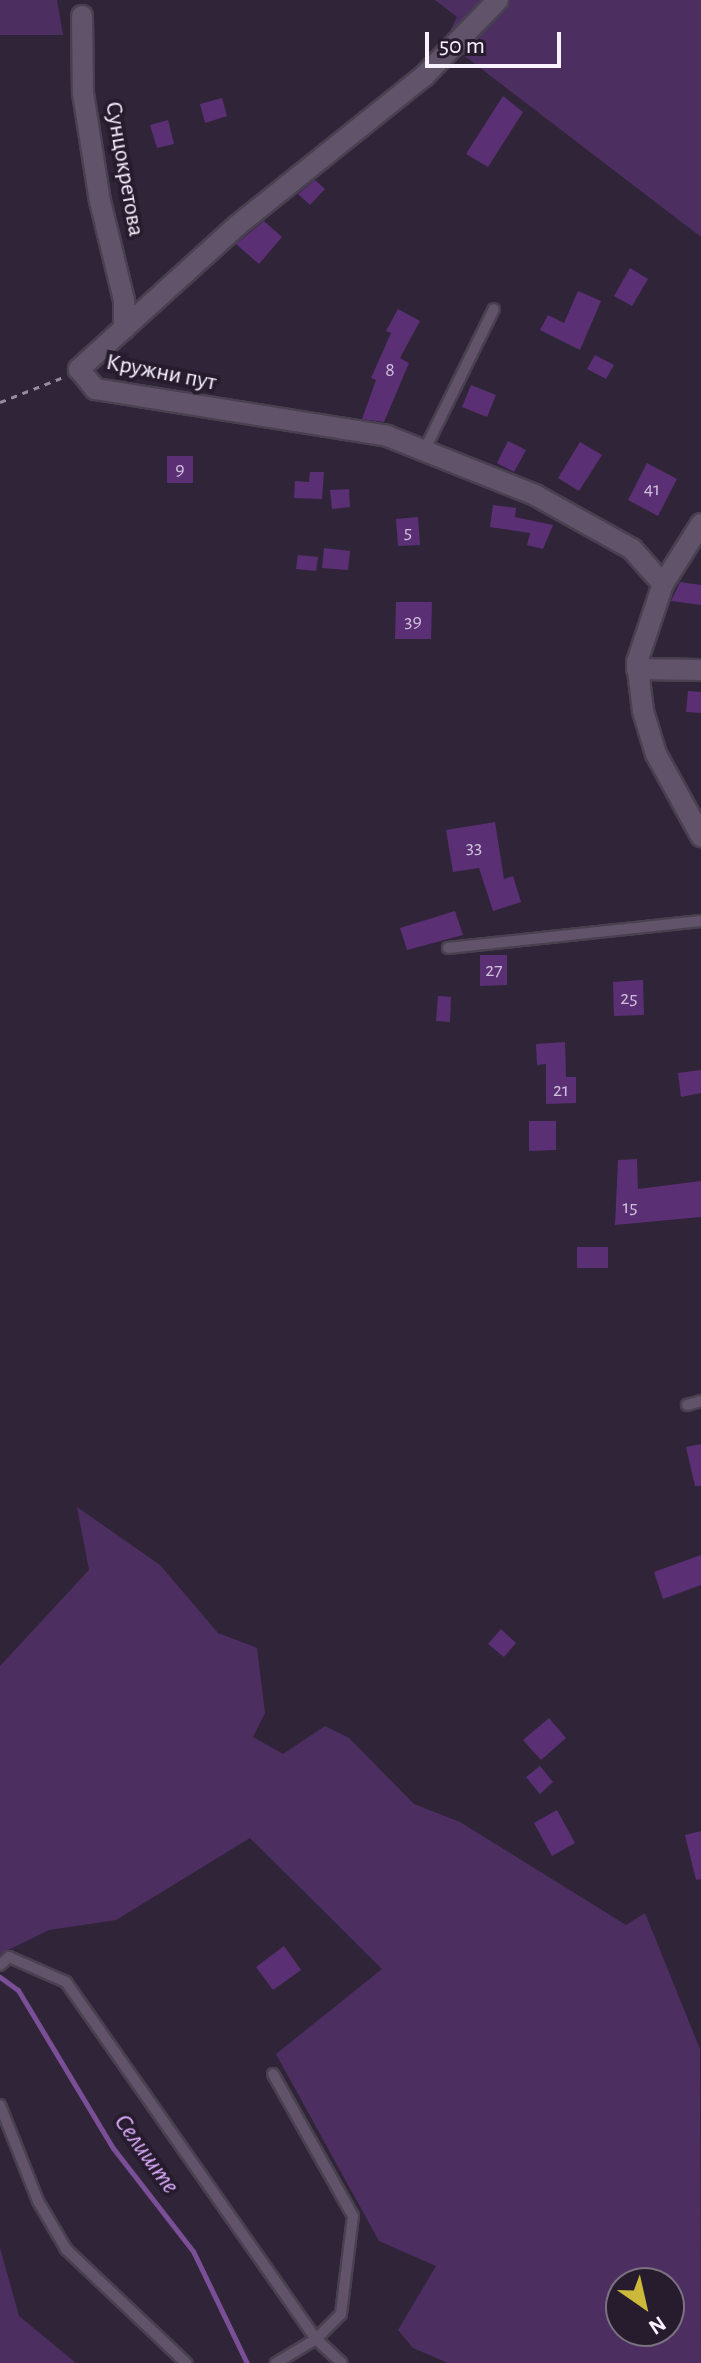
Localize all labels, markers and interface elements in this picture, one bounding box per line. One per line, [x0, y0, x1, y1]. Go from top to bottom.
scale bar [429, 16, 565, 66]
text: 50 m [439, 34, 485, 58]
street label: Сунцокретова [98, 99, 150, 239]
street label: Кружни пут [103, 348, 219, 398]
house number: 8 [385, 358, 395, 382]
house number: 9 [175, 457, 185, 481]
house number: 41 [644, 477, 660, 501]
house number: 5 [404, 520, 412, 544]
house number: 39 [404, 609, 422, 633]
house number: 33 [466, 835, 482, 859]
house number: 27 [485, 958, 503, 982]
house number: 25 [620, 986, 638, 1010]
house number: 21 [553, 1078, 569, 1102]
house number: 15 [622, 1195, 638, 1219]
water label: Селиште [106, 2108, 186, 2200]
north arrow [605, 2267, 685, 2347]
text: N [645, 2312, 670, 2339]

